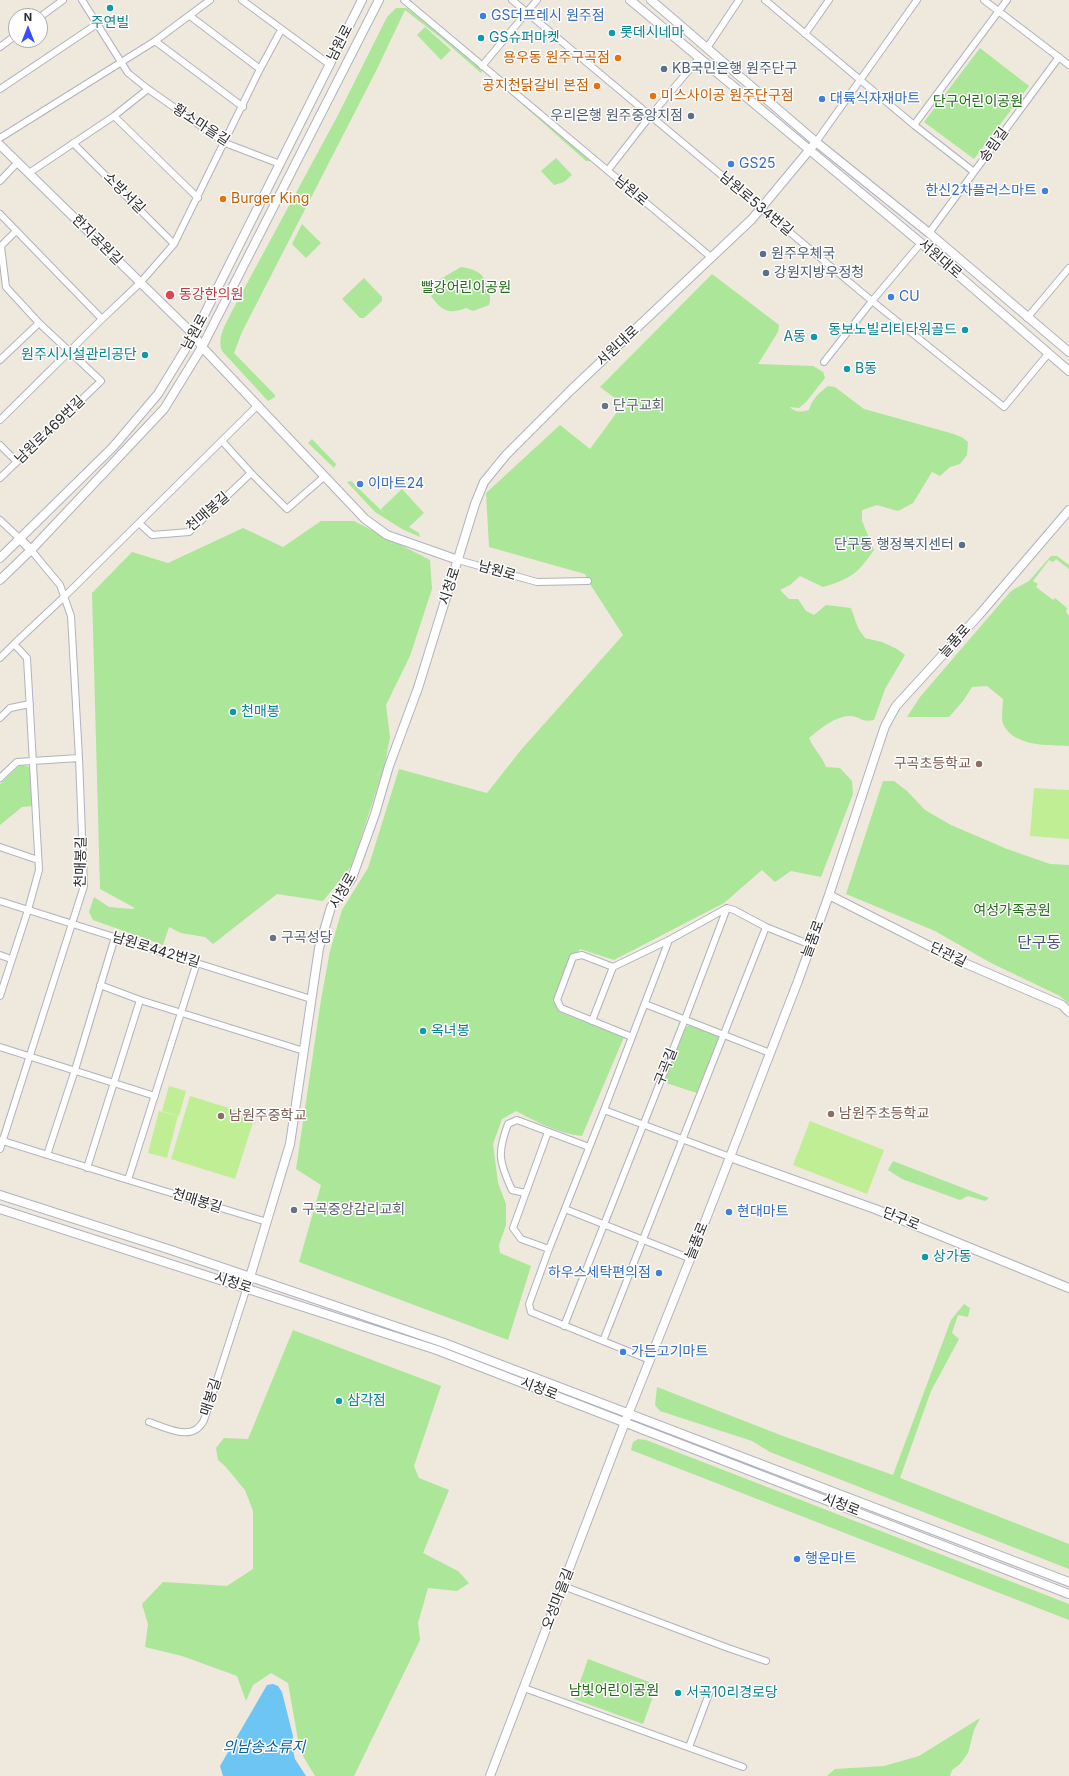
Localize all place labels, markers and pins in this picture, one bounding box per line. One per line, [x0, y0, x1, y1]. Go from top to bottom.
marker: 주연빌 [105, 3, 115, 13]
place label: GS더프레시 원주점 [491, 8, 605, 24]
marker: GS더프레시 원주점 [478, 11, 488, 21]
place label: 주연빌 [91, 15, 129, 31]
place label: 롯데시네마 [620, 25, 684, 41]
marker: 롯데시네마 [607, 28, 617, 38]
place label: GS슈퍼마켓 [489, 30, 560, 46]
marker: GS슈퍼마켓 [476, 33, 486, 43]
place label: 용우동 원주구곡점 [503, 50, 610, 66]
marker: 용우동 원주구곡점 [613, 53, 623, 63]
place label: KB국민은행 원주단구 [672, 61, 798, 77]
marker: KB국민은행 원주단구 [659, 64, 669, 74]
place label: 공지천닭갈비 본점 [482, 78, 589, 94]
marker: 공지천닭갈비 본점 [592, 81, 602, 91]
place label: 미스사이공 원주단구점 [661, 88, 794, 104]
marker: 미스사이공 원주단구점 [648, 91, 658, 101]
place label: 대륙식자재마트 [830, 91, 920, 107]
marker: 대륙식자재마트 [817, 94, 827, 104]
place label: 우리은행 원주중앙지점 [550, 108, 683, 124]
marker: 우리은행 원주중앙지점 [686, 111, 696, 121]
place label: GS25 [739, 156, 775, 172]
marker: GS25 [726, 159, 736, 169]
place label: 한신2차플러스마트 [925, 183, 1037, 199]
marker: 한신2차플러스마트 [1040, 186, 1050, 196]
place label: Burger King [231, 191, 309, 207]
marker: Burger King [218, 194, 228, 204]
place label: 원주우체국 [771, 246, 835, 262]
marker: 원주우체국 [758, 249, 768, 259]
place label: 강원지방우정청 [774, 265, 864, 281]
marker: 강원지방우정청 [761, 268, 771, 278]
place label: 동강한의원 [179, 287, 243, 303]
marker: 동강한의원 [164, 289, 176, 301]
place label: CU [899, 289, 920, 305]
marker: CU [886, 292, 896, 302]
place label: 동보노빌리티타워골드 [828, 322, 957, 338]
marker: 동보노빌리티타워골드 [960, 325, 970, 335]
place label: A동 [783, 329, 806, 345]
marker: A동 [809, 332, 819, 342]
place label: 원주시시설관리공단 [21, 347, 137, 363]
marker: 원주시시설관리공단 [140, 350, 150, 360]
place label: B동 [855, 361, 877, 377]
marker: B동 [842, 364, 852, 374]
place label: 단구교회 [613, 398, 665, 414]
marker: 단구교회 [600, 401, 610, 411]
place label: 이마트24 [368, 476, 424, 492]
marker: 이마트24 [355, 479, 365, 489]
place label: 단구동 행정복지센터 [834, 537, 954, 553]
marker: 단구동 행정복지센터 [957, 540, 967, 550]
place label: 천매봉 [241, 704, 280, 720]
marker: 천매봉 [228, 707, 238, 717]
place label: 구곡초등학교 [894, 756, 971, 772]
marker: 구곡초등학교 [974, 759, 984, 769]
place label: 구곡성당 [281, 930, 333, 946]
marker: 구곡성당 [268, 933, 278, 943]
place label: 옥녀봉 [431, 1023, 470, 1039]
marker: 옥녀봉 [418, 1026, 428, 1036]
place label: 남원주초등학교 [839, 1106, 929, 1122]
place label: 남원주중학교 [229, 1108, 306, 1124]
marker: 남원주초등학교 [826, 1109, 836, 1119]
marker: 남원주중학교 [216, 1111, 226, 1121]
place label: 구곡중앙감리교회 [302, 1202, 405, 1218]
place label: 현대마트 [737, 1204, 789, 1220]
marker: 구곡중앙감리교회 [289, 1205, 299, 1215]
marker: 현대마트 [724, 1207, 734, 1217]
place label: 상가동 [933, 1249, 972, 1265]
marker: 상가동 [920, 1252, 930, 1262]
place label: 하우스세탁편의점 [548, 1265, 651, 1281]
marker: 하우스세탁편의점 [654, 1268, 664, 1278]
place label: 가든고기마트 [631, 1344, 708, 1360]
marker: 가든고기마트 [618, 1347, 628, 1357]
place label: 삼각점 [347, 1393, 386, 1409]
marker: 삼각점 [334, 1396, 344, 1406]
place label: 행운마트 [805, 1551, 857, 1567]
marker: 행운마트 [792, 1554, 802, 1564]
place label: 서곡10리경로당 [686, 1685, 778, 1701]
marker: 서곡10리경로당 [673, 1688, 683, 1698]

